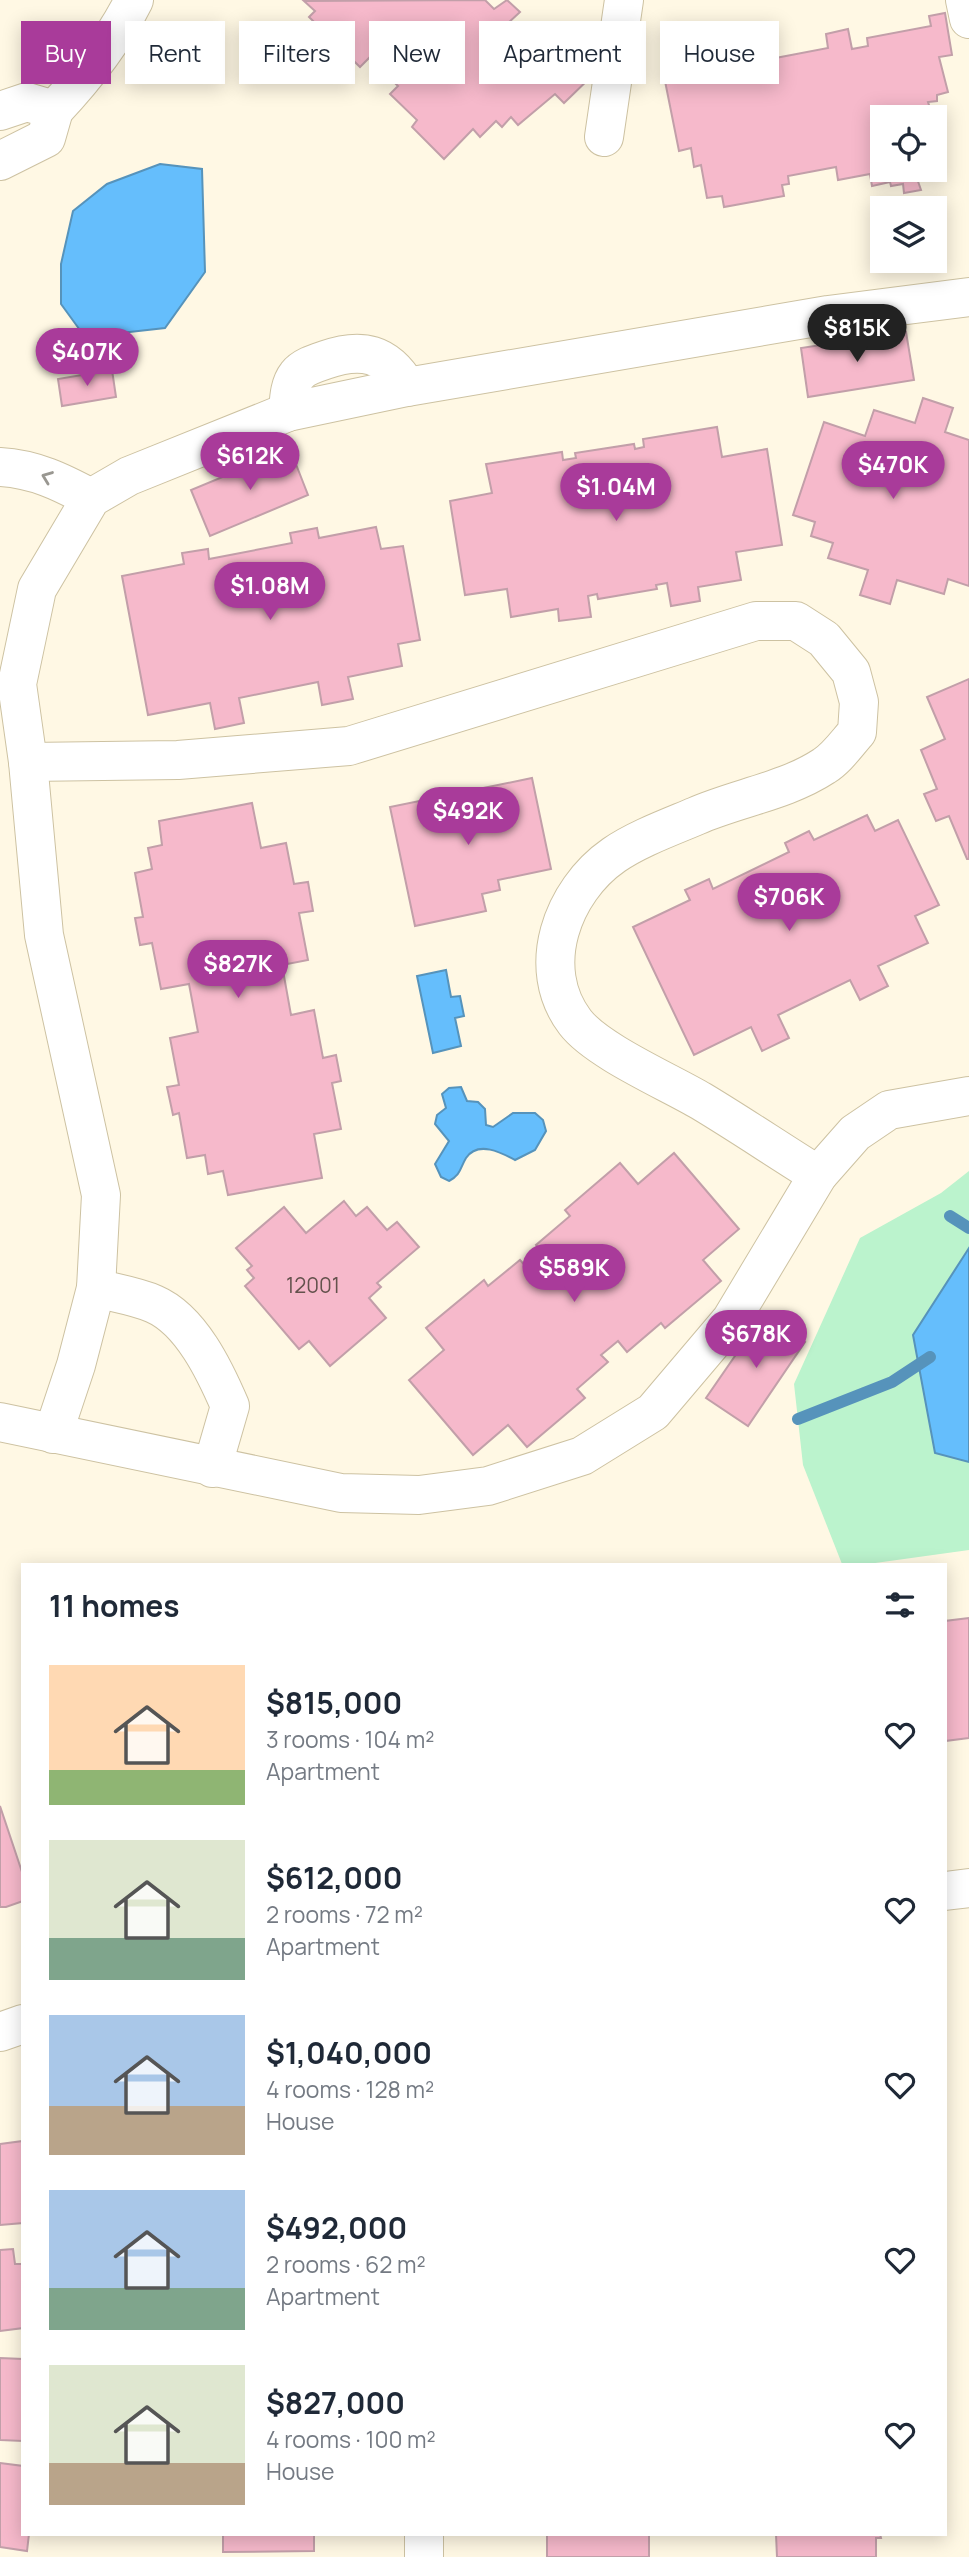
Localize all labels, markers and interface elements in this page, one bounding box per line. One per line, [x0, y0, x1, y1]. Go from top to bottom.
chip: Buy [21, 21, 111, 84]
chip: Rent [125, 21, 225, 84]
chip: Filters [239, 21, 355, 84]
chip: New [369, 21, 465, 84]
chip: Apartment [479, 21, 646, 84]
chip: House [660, 21, 779, 84]
map controls [870, 105, 947, 273]
button: locate [870, 105, 947, 182]
button: layers [870, 196, 947, 273]
pin: $815K [808, 304, 906, 364]
text: $815K [824, 311, 890, 343]
pin: $407K [38, 328, 136, 388]
text: $407K [52, 335, 122, 367]
pin: $612K [201, 433, 299, 492]
text: $612K [216, 439, 284, 471]
pin: $470K [844, 442, 942, 501]
text: $470K [858, 448, 928, 480]
pin: $1.04M [559, 463, 673, 523]
text: $1.04M [576, 470, 656, 502]
one-way arrow [42, 471, 54, 485]
pin: $1.08M [213, 562, 327, 622]
text: $1.08M [230, 569, 310, 601]
pin: $492K [419, 788, 517, 847]
text: $492K [433, 794, 503, 826]
pin: $706K [740, 874, 838, 933]
text: $706K [753, 880, 825, 912]
pin: $827K [189, 940, 287, 1000]
text: $827K [203, 947, 273, 979]
pin: $589K [525, 1244, 623, 1304]
text: $589K [538, 1251, 610, 1283]
house number: 12001 [286, 1271, 340, 1299]
pin: $678K [707, 1310, 805, 1370]
text: $678K [721, 1317, 791, 1349]
text: 11 homes [49, 1585, 180, 1626]
icon: filters [881, 1586, 919, 1624]
text: $815,000 [266, 1682, 402, 1723]
icon: home [105, 1693, 189, 1777]
icon: heart [881, 1716, 919, 1754]
text: 3 rooms · 104 m² [266, 1723, 434, 1755]
text: Apartment [266, 1755, 380, 1787]
text: $612,000 [266, 1857, 402, 1898]
icon: home [105, 1868, 189, 1952]
icon: heart [881, 1891, 919, 1929]
text: 2 rooms · 72 m² [266, 1898, 423, 1930]
text: Apartment [266, 1930, 380, 1962]
text: $1,040,000 [266, 2032, 432, 2073]
icon: home [105, 2043, 189, 2127]
icon: heart [881, 2066, 919, 2104]
text: 4 rooms · 128 m² [266, 2073, 434, 2105]
text: House [266, 2105, 335, 2137]
text: $492,000 [266, 2207, 407, 2248]
icon: home [105, 2218, 189, 2302]
icon: heart [881, 2241, 919, 2279]
text: 2 rooms · 62 m² [266, 2248, 426, 2280]
text: Apartment [266, 2280, 380, 2312]
text: $827,000 [266, 2382, 405, 2423]
icon: home [105, 2393, 189, 2477]
icon: heart [881, 2416, 919, 2454]
text: 4 rooms · 100 m² [266, 2423, 436, 2455]
text: House [266, 2455, 335, 2487]

